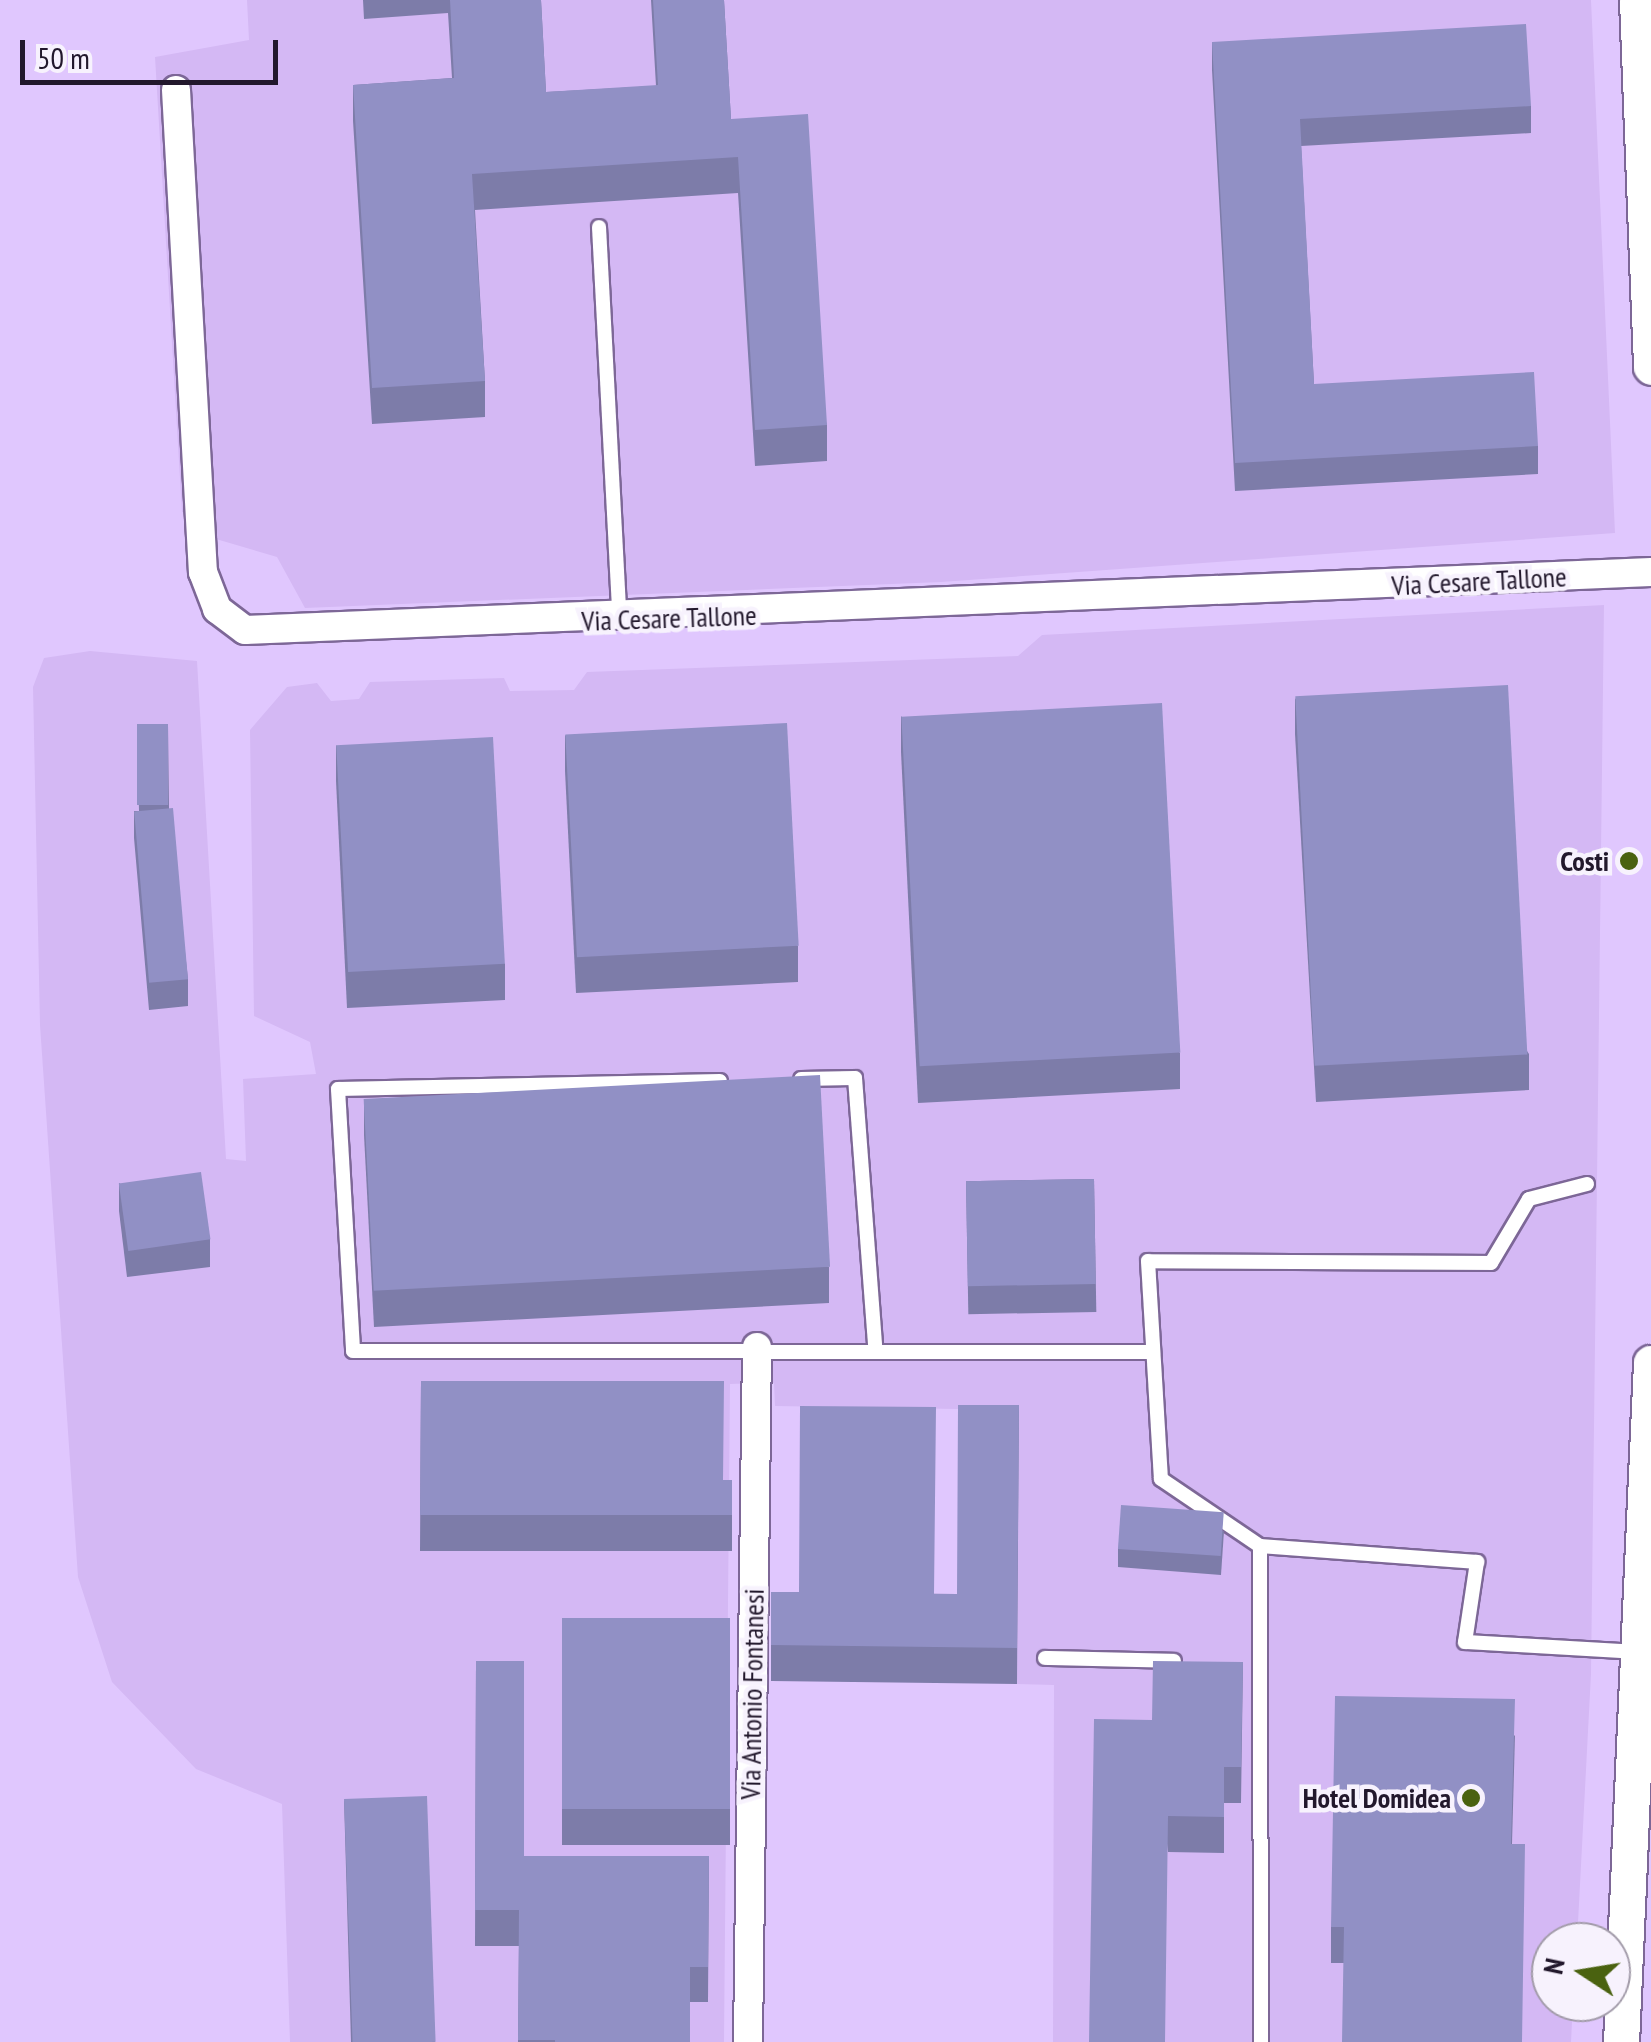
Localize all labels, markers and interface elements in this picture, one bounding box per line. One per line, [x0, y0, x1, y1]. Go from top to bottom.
scale bar [25, 20, 282, 82]
text: 50 m [37, 38, 90, 77]
street label: Via Cesare Tallone [1390, 560, 1568, 602]
street label: Via Cesare Tallone [580, 598, 758, 638]
place label: Costi [1560, 844, 1609, 878]
marker: Costi [1618, 850, 1640, 872]
street label: Via Antonio Fontanesi [733, 1588, 771, 1800]
place label: Hotel Domidea [1303, 1781, 1451, 1815]
marker: Hotel Domidea [1460, 1787, 1482, 1809]
north arrow [1531, 1922, 1631, 2022]
text: N [1533, 1955, 1573, 1977]

